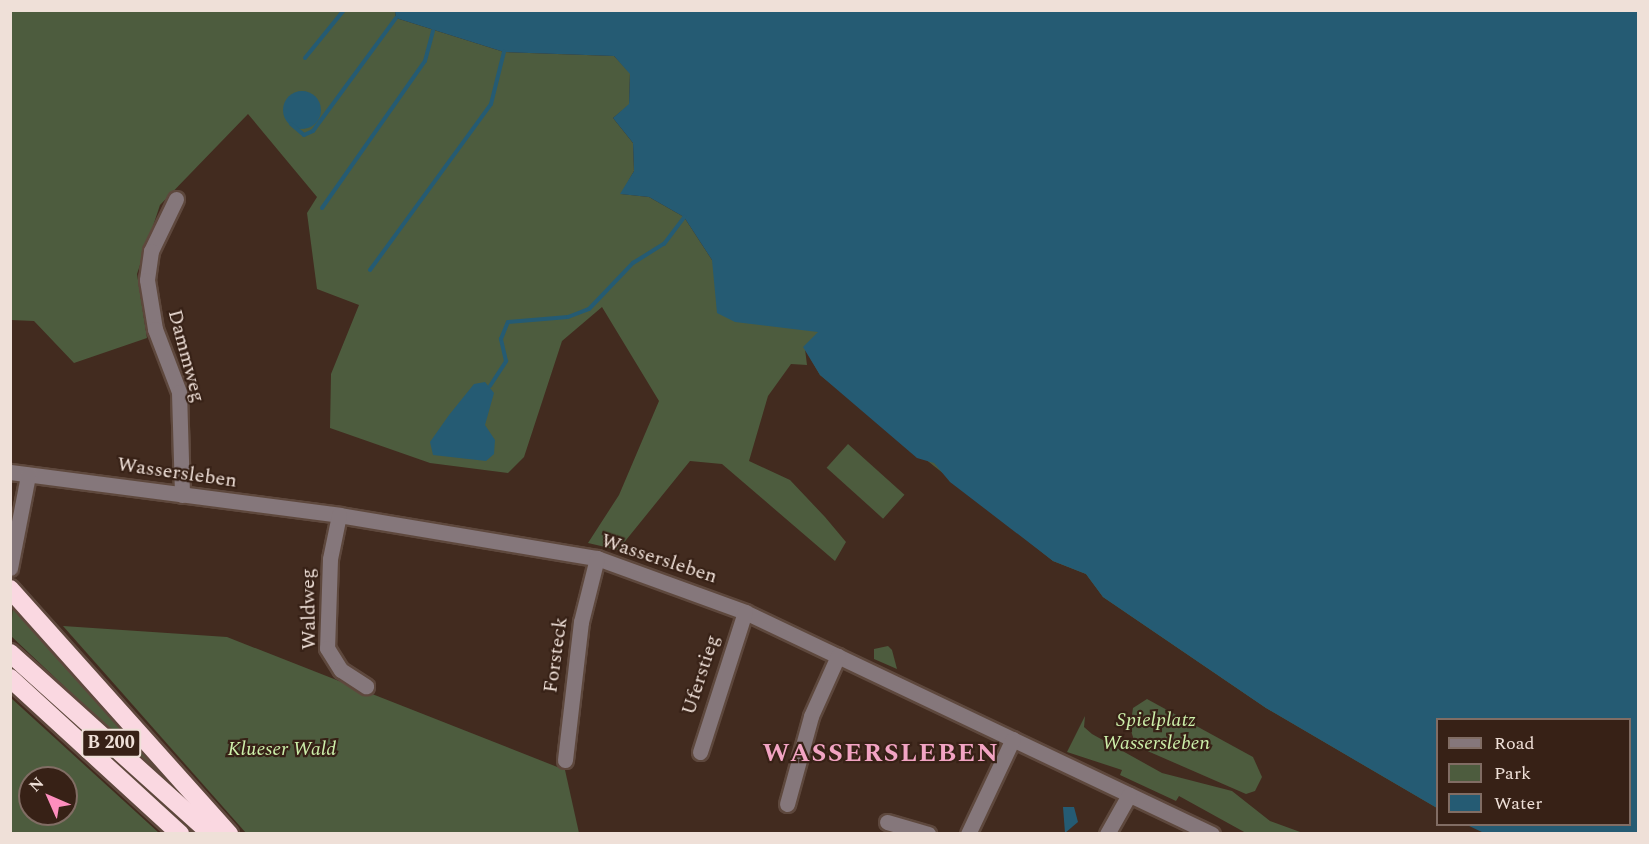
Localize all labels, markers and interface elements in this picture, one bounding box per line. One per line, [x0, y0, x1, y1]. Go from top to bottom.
street label: Dammweg [162, 307, 210, 405]
street label: Wassersleben [116, 453, 238, 493]
street label: Wassersleben [598, 529, 720, 589]
street label: Waldweg [296, 568, 322, 650]
street label: Forsteck [539, 616, 573, 694]
street label: Uferstieg [677, 632, 725, 718]
park label: Spielplatz Wassersleben [1102, 708, 1210, 755]
legend [1436, 718, 1631, 826]
road number: B 200 [81, 728, 141, 758]
text: Road [1494, 730, 1535, 757]
park label: Klueser Wald [228, 737, 336, 761]
district label: WASSERSLEBEN [763, 738, 999, 770]
text: Park [1494, 760, 1531, 787]
north arrow [18, 766, 78, 826]
text: N [24, 772, 50, 798]
text: Water [1494, 790, 1542, 817]

